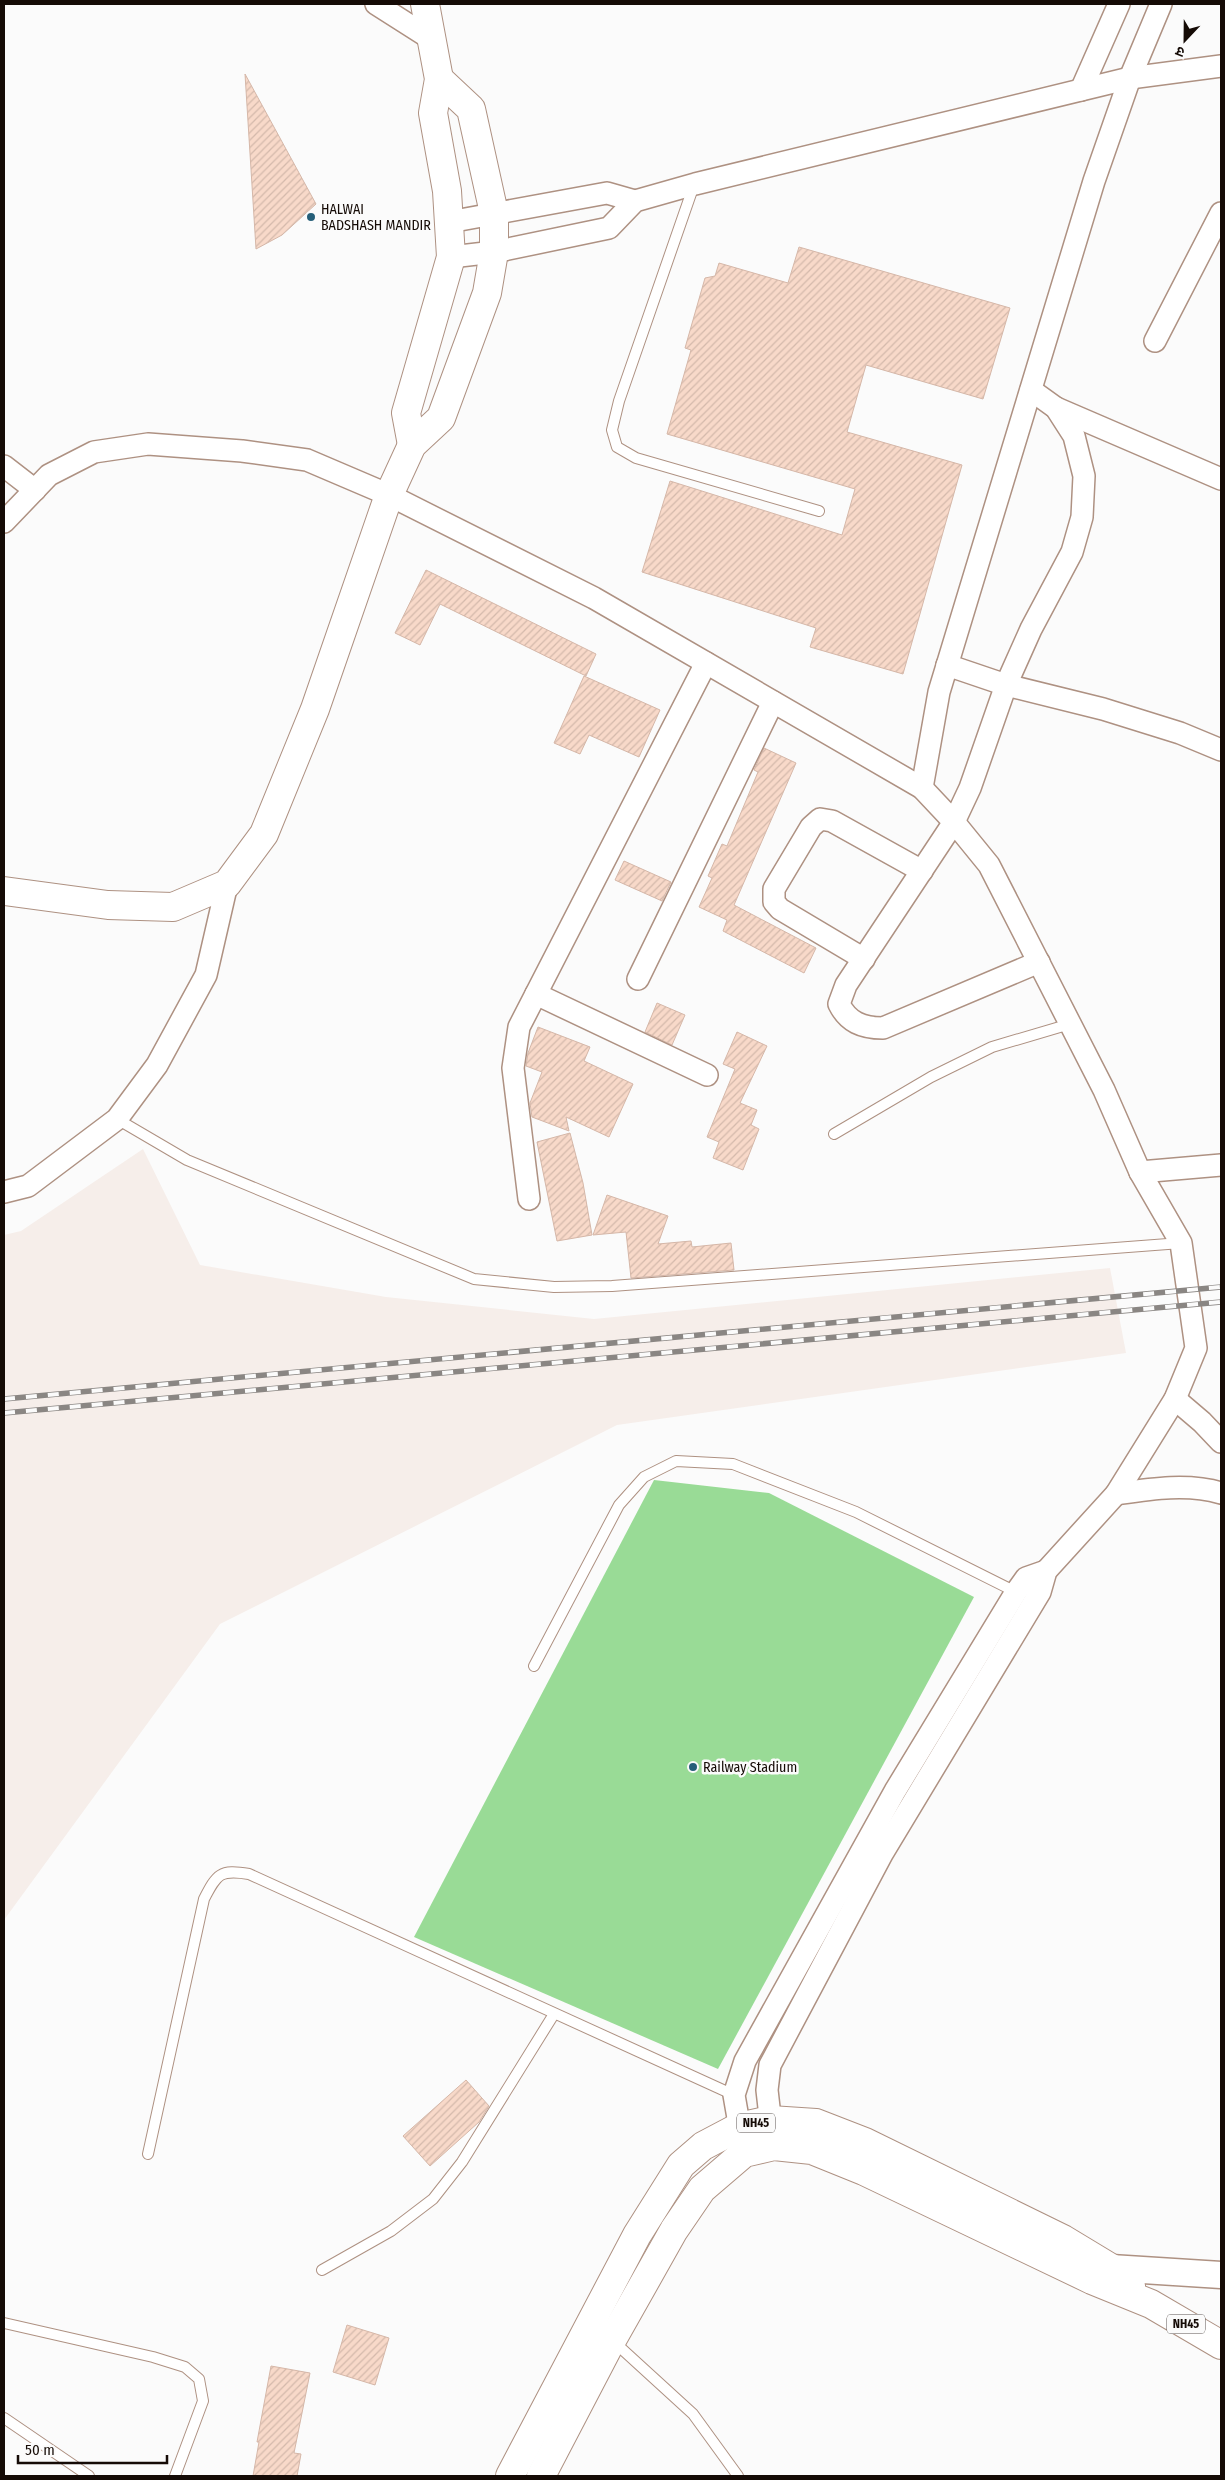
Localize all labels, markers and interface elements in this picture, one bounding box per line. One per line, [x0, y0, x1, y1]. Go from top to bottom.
north arrow [1160, 15, 1210, 65]
text: उ [1173, 42, 1187, 61]
place label: HALWAI BADSHASH MANDIR [321, 201, 431, 234]
marker: HALWAI BADSHASH MANDIR [305, 211, 317, 223]
place label: Railway Stadium [703, 1759, 797, 1776]
marker: Railway Stadium [687, 1761, 699, 1773]
road number: NH45 [737, 2114, 775, 2132]
road number: NH45 [1167, 2314, 1205, 2334]
scale bar [18, 2432, 166, 2464]
text: 50 m [25, 2441, 55, 2459]

